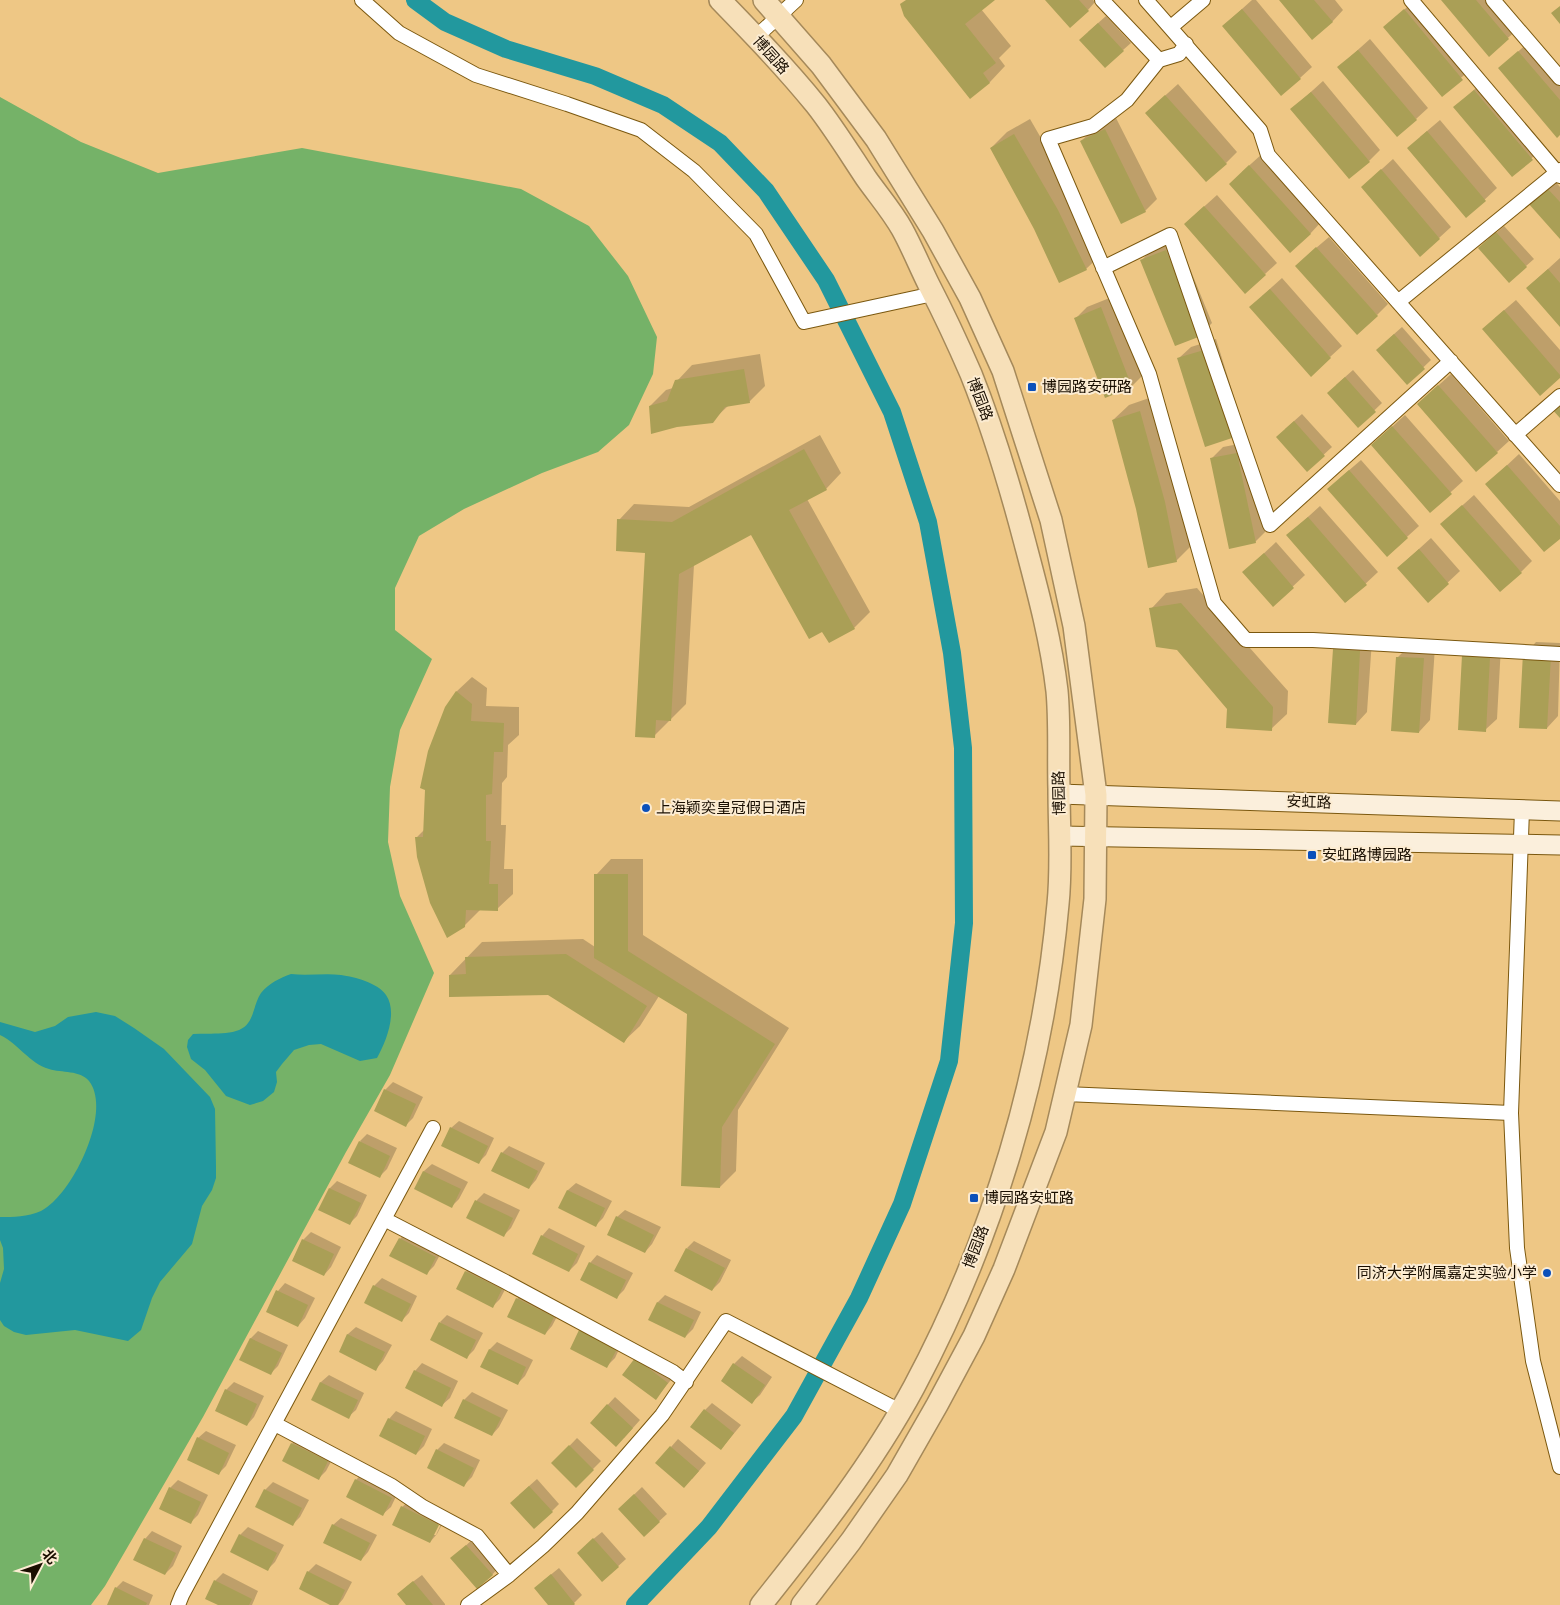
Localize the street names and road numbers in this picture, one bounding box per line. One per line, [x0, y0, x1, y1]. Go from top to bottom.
street label: 博园路 [749, 32, 793, 78]
street label: 博园路 [964, 375, 996, 423]
street label: 博园路 [1050, 770, 1068, 816]
street label: 安虹路 [1286, 792, 1332, 812]
street label: 博园路 [960, 1223, 992, 1271]

